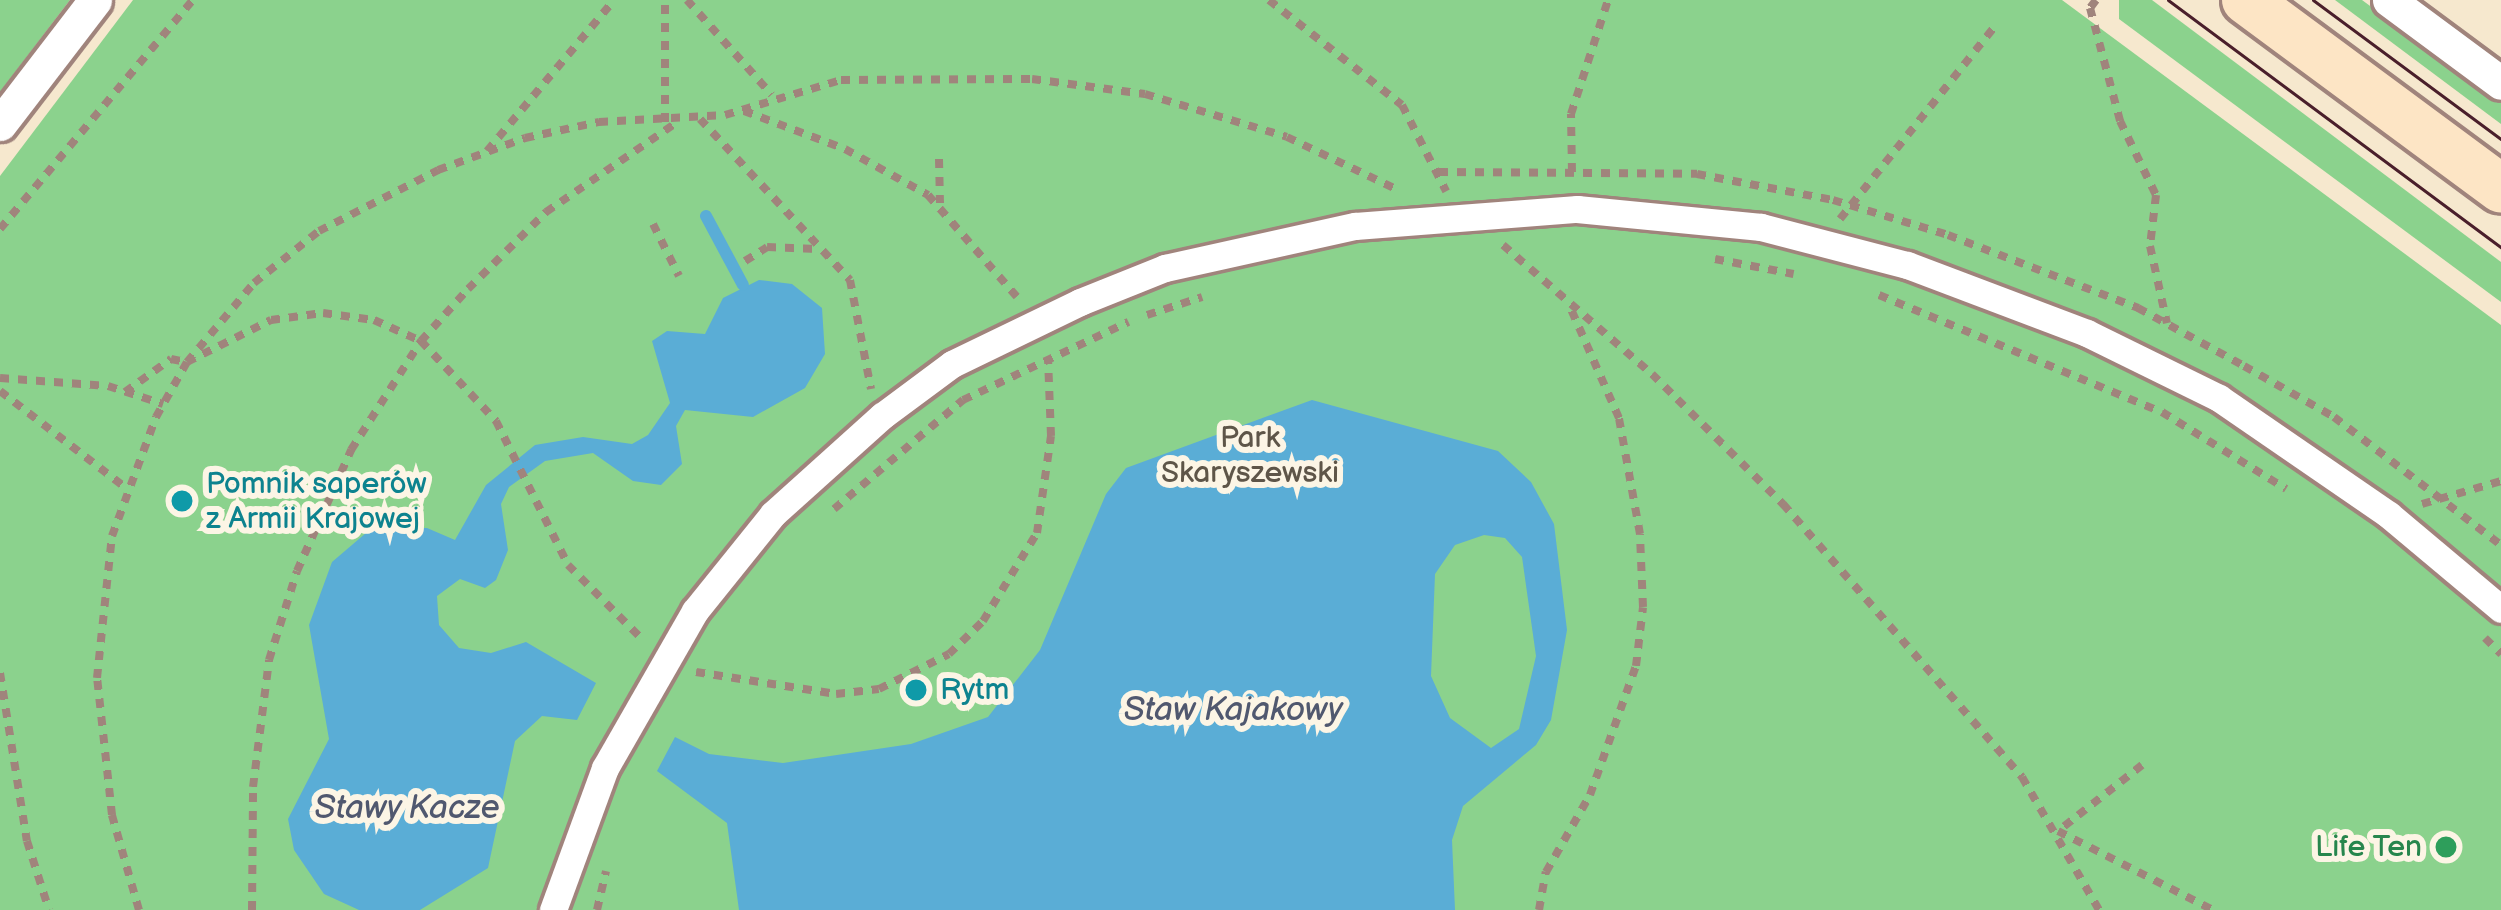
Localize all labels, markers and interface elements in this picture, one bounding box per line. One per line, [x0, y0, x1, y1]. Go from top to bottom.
park label: Park Skaryszewski [1161, 420, 1339, 490]
place label: Pomnik saperów z Armii Krajowej [206, 466, 427, 536]
marker: Pomnik saperów z Armii Krajowej [169, 488, 195, 514]
place label: Rytm [940, 672, 1009, 708]
marker: Rytm [903, 677, 929, 703]
water label: Staw Kajakowy [1123, 691, 1343, 731]
water label: Stawy Kacze [313, 789, 501, 829]
place label: Life Ten [2314, 829, 2422, 865]
marker: Life Ten [2433, 834, 2459, 860]

